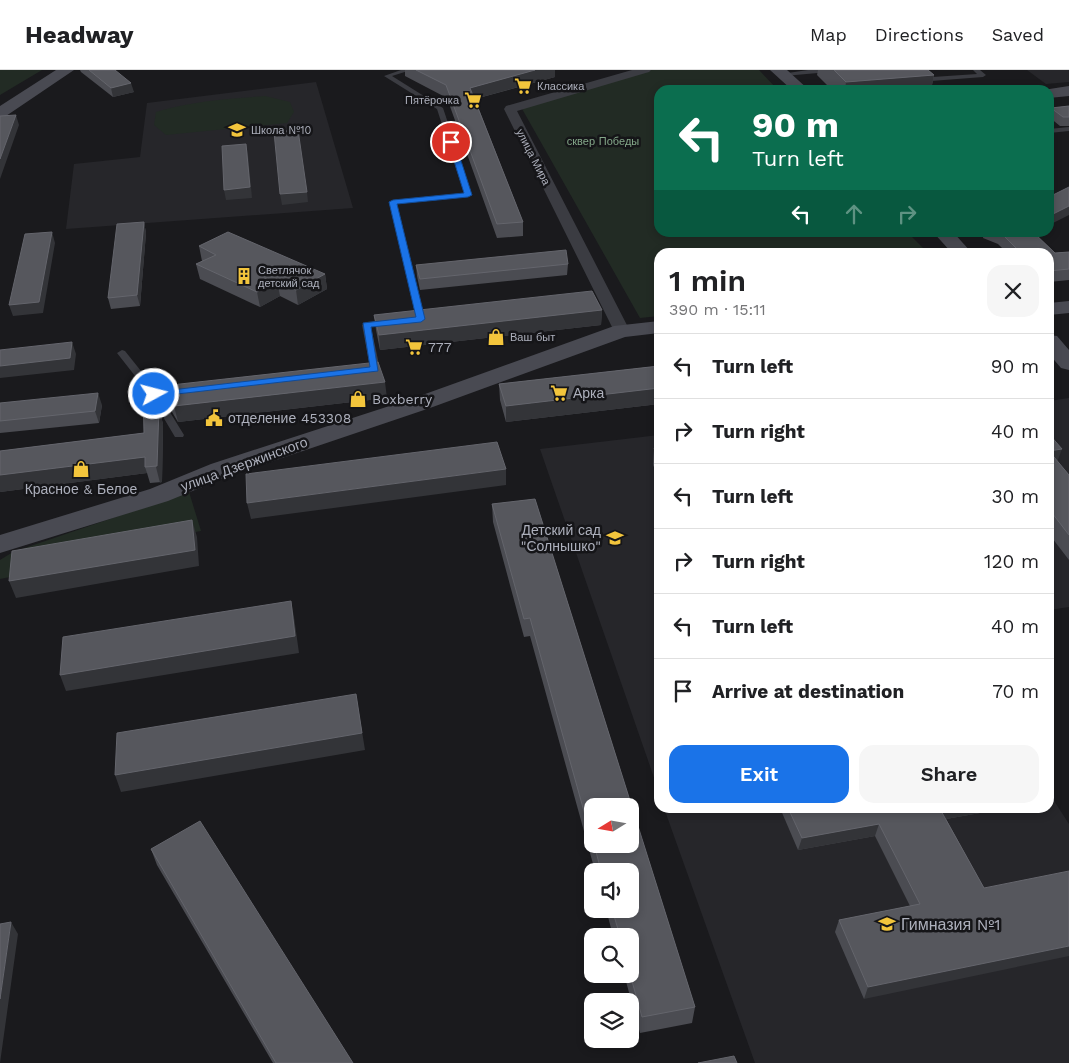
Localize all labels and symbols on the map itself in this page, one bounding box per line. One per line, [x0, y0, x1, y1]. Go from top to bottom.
supermarket icon: Классика [513, 76, 533, 96]
place label: Классика [537, 80, 585, 93]
supermarket icon: Пятёрочка [463, 90, 483, 110]
place label: Пятёрочка [405, 94, 460, 107]
school or university icon: Школа №10 [227, 120, 247, 140]
pin [430, 121, 472, 163]
place label: Школа №10 [251, 124, 312, 137]
street label: улица Мира [513, 127, 553, 188]
park label: сквер Победы [567, 135, 639, 148]
place label: Светлячок детский сад [258, 264, 320, 290]
building icon: Светлячок детский сад [234, 266, 254, 286]
shop icon: Ваш быт [486, 327, 506, 347]
place label: Ваш быт [510, 331, 555, 344]
supermarket icon: 777 [404, 337, 424, 357]
place label: 777 [428, 339, 452, 355]
position arrow [127, 367, 179, 419]
supermarket icon: Арка [549, 383, 569, 403]
place label: Арка [573, 385, 605, 401]
shop icon: Boxberry [348, 389, 368, 409]
place label: Boxberry [372, 391, 433, 407]
public building icon: отделение 453308 [204, 408, 224, 428]
place label: отделение 453308 [228, 410, 351, 426]
street label: улица Дзержинского [178, 434, 310, 494]
shop icon: Красное & Белое [71, 459, 91, 479]
place label: Красное & Белое [25, 481, 138, 497]
place label: Детский сад "Солнышко" [521, 522, 601, 554]
school or university icon: Детский сад "Солнышко" [605, 528, 625, 548]
north arrow [584, 798, 639, 852]
school or university icon: Гимназия №1 [877, 914, 897, 934]
place label: Гимназия №1 [901, 915, 1000, 934]

